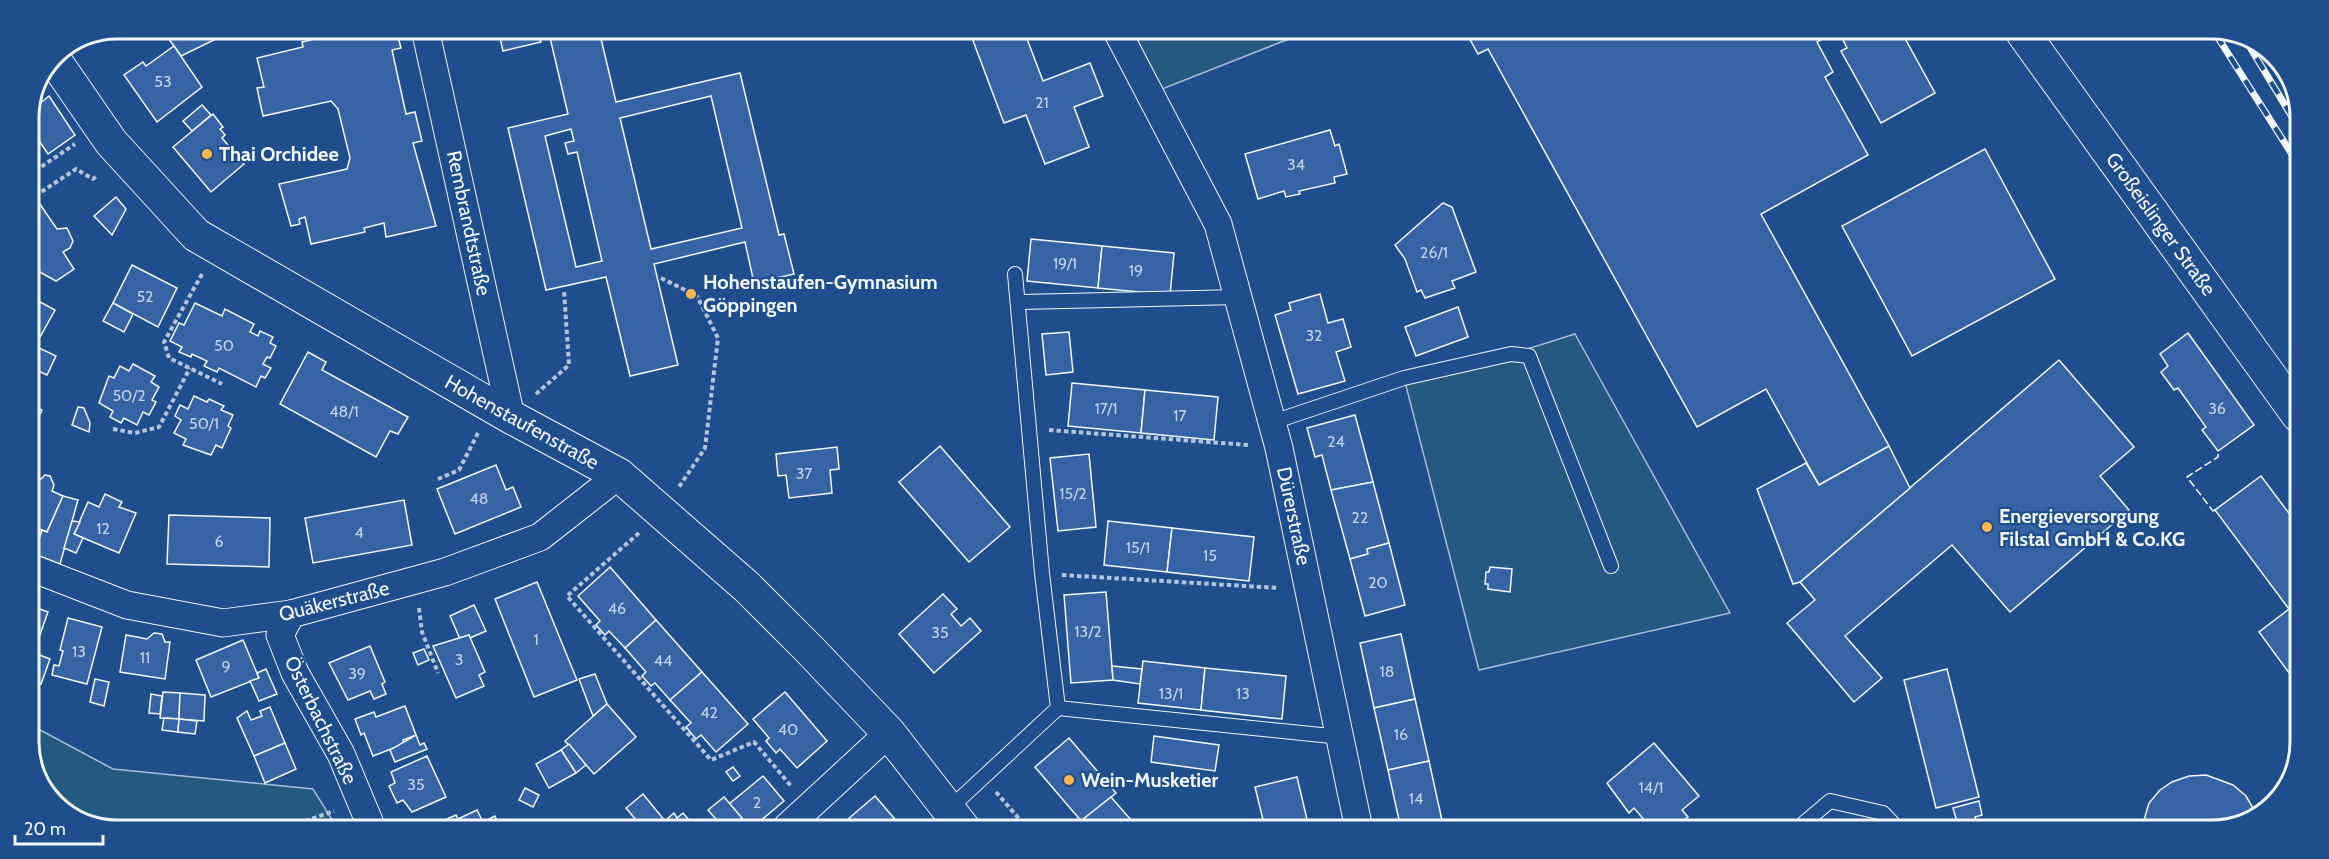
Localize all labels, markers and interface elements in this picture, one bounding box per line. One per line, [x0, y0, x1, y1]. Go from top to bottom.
house number: 53 [154, 72, 172, 91]
house number: 21 [1035, 93, 1049, 112]
place label: Thai Orchidee [219, 142, 339, 166]
marker: Thai Orchidee [200, 147, 214, 161]
street label: Rembrandtstraße [442, 148, 496, 298]
street label: Großeislinger Straße [2101, 148, 2221, 300]
house number: 34 [1287, 155, 1305, 174]
house number: 26/1 [1420, 243, 1448, 262]
house number: 19/1 [1053, 254, 1077, 273]
house number: 19 [1129, 261, 1143, 280]
place label: Hohenstaufen-Gymnasium Göppingen [703, 270, 938, 317]
house number: 52 [136, 287, 154, 306]
marker: Hohenstaufen-Gymnasium Göppingen [684, 287, 698, 301]
house number: 32 [1305, 326, 1323, 345]
house number: 50 [214, 336, 234, 355]
street label: Hohenstaufenstraße [441, 370, 603, 474]
house number: 50/2 [112, 386, 146, 405]
house number: 17/1 [1095, 399, 1117, 418]
house number: 36 [2208, 399, 2226, 418]
house number: 48/1 [329, 402, 359, 421]
house number: 17 [1173, 406, 1187, 425]
house number: 50/1 [189, 414, 219, 433]
house number: 24 [1327, 432, 1345, 451]
house number: 37 [796, 464, 812, 483]
street label: Dürerstraße [1272, 465, 1316, 567]
house number: 15/2 [1059, 484, 1087, 503]
house number: 48 [470, 489, 488, 508]
place label: Energieversorgung Filstal GmbH & Co.KG [1999, 504, 2185, 551]
house number: 22 [1352, 508, 1368, 527]
house number: 12 [96, 519, 110, 538]
marker: Energieversorgung Filstal GmbH & Co.KG [1980, 520, 1994, 534]
house number: 4 [354, 523, 364, 542]
house number: 6 [214, 532, 224, 551]
house number: 15/1 [1126, 538, 1150, 557]
house number: 15 [1203, 546, 1217, 565]
house number: 20 [1368, 573, 1388, 592]
street label: Quäkerstraße [276, 576, 392, 626]
house number: 46 [608, 599, 626, 618]
house number: 13/2 [1074, 622, 1102, 641]
house number: 35 [931, 623, 949, 642]
house number: 1 [533, 630, 539, 649]
house number: 13 [72, 642, 86, 661]
house number: 11 [140, 648, 150, 667]
house number: 3 [455, 650, 463, 669]
house number: 44 [654, 651, 672, 670]
street label: Österbachstraße [280, 652, 362, 788]
house number: 9 [221, 657, 231, 676]
house number: 18 [1380, 662, 1394, 681]
house number: 39 [348, 664, 366, 683]
house number: 13/1 [1159, 684, 1183, 703]
house number: 13 [1236, 684, 1250, 703]
house number: 42 [700, 703, 718, 722]
house number: 40 [778, 720, 798, 739]
house number: 16 [1394, 725, 1408, 744]
place label: Wein-Musketier [1081, 768, 1218, 792]
marker: Wein-Musketier [1062, 773, 1076, 787]
house number: 35 [407, 775, 425, 794]
house number: 14/1 [1639, 778, 1663, 797]
house number: 14 [1409, 789, 1423, 808]
house number: 2 [753, 793, 761, 812]
scale bar [15, 808, 104, 846]
text: 20 m [24, 818, 66, 840]

